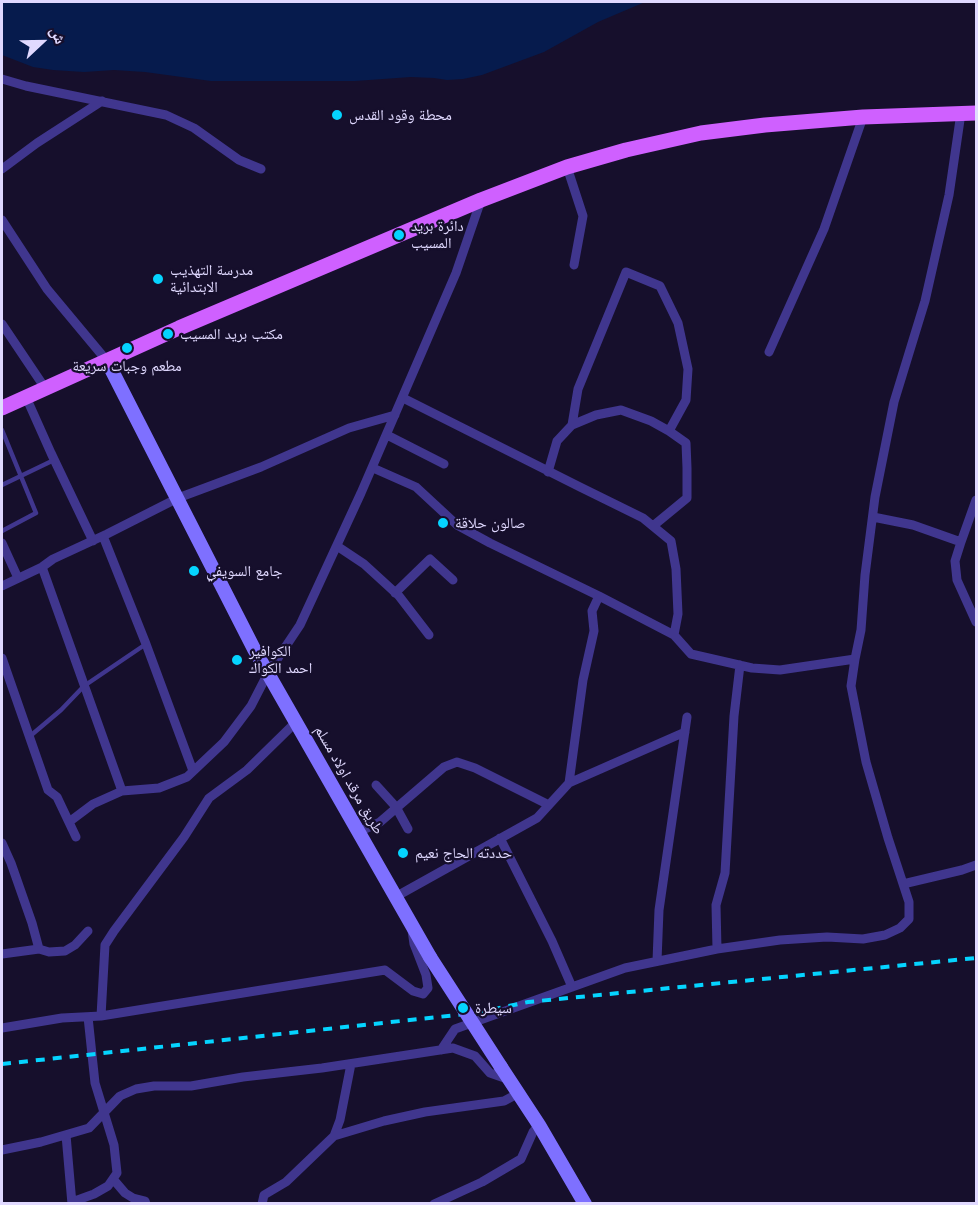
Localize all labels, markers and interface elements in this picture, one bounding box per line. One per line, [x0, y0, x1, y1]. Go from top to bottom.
north arrow [12, 12, 72, 72]
text: ش [46, 24, 71, 47]
place label: محطة وقود القدس [349, 106, 452, 124]
marker: محطة وقود القدس [330, 108, 344, 122]
place label: دائرة بريد المسيب [411, 217, 464, 252]
marker: دائرة بريد المسيب [392, 228, 406, 242]
place label: مدرسة التهذيب الابتدائية [170, 261, 253, 296]
marker: مدرسة التهذيب الابتدائية [151, 272, 165, 286]
place label: مكتب بريد المسيب [180, 325, 283, 343]
marker: مكتب بريد المسيب [161, 327, 175, 341]
marker: مطعم وجبات سريعة [120, 341, 134, 355]
place label: مطعم وجبات سريعة [72, 357, 182, 375]
place label: صالون حلاقة [455, 514, 526, 532]
marker: صالون حلاقة [436, 516, 450, 530]
place label: جامع السويفي [206, 562, 283, 580]
marker: جامع السويفي [187, 564, 201, 578]
place label: الكوافير احمد الكواك [249, 642, 312, 677]
marker: الكوافير احمد الكواك [230, 653, 244, 667]
street label: طريق مرقد اولاد مسلم [311, 722, 387, 838]
place label: حددته الحاج نعيم [415, 844, 512, 862]
marker: حددته الحاج نعيم [396, 846, 410, 860]
place label: سيطرة [475, 999, 512, 1017]
marker: سيطرة [456, 1001, 470, 1015]

